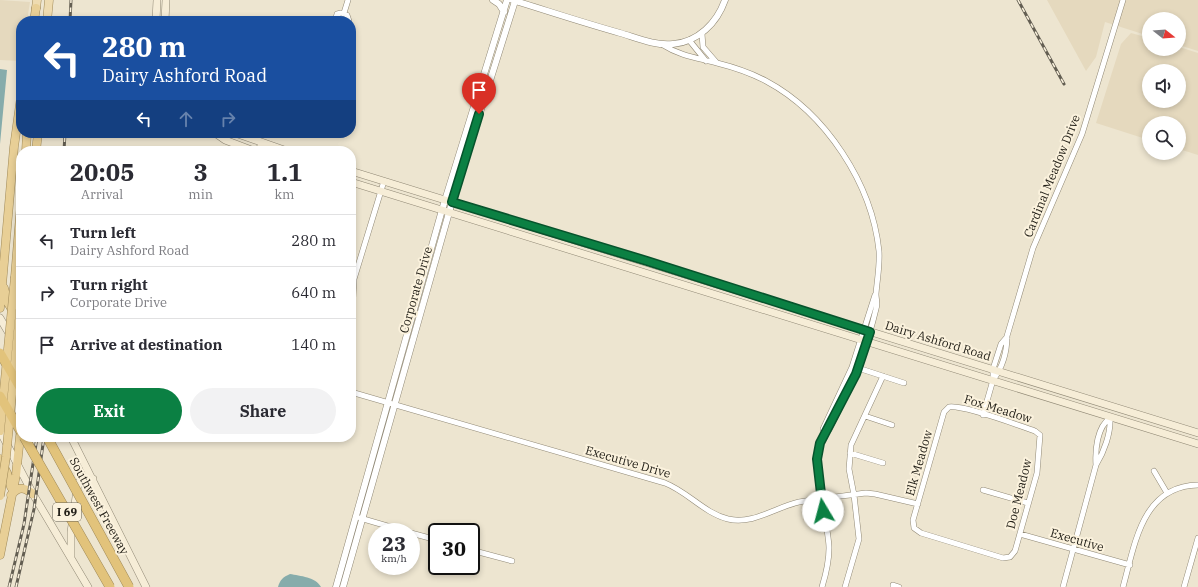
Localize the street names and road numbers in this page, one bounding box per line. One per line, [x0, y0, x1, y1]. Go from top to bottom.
street label: Cardinal Meadow Drive [1020, 112, 1083, 239]
street label: Corporate Drive [396, 245, 435, 335]
street label: Dairy Ashford Road [883, 317, 993, 364]
street label: Fox Meadow [962, 391, 1034, 426]
street label: Elk Meadow [902, 427, 935, 498]
street label: Executive Drive [584, 442, 673, 481]
street label: Southwest Freeway [67, 455, 133, 557]
street label: Doe Meadow [1003, 457, 1035, 530]
road number: I 69 [53, 503, 81, 521]
street label: Executive [1049, 525, 1106, 554]

